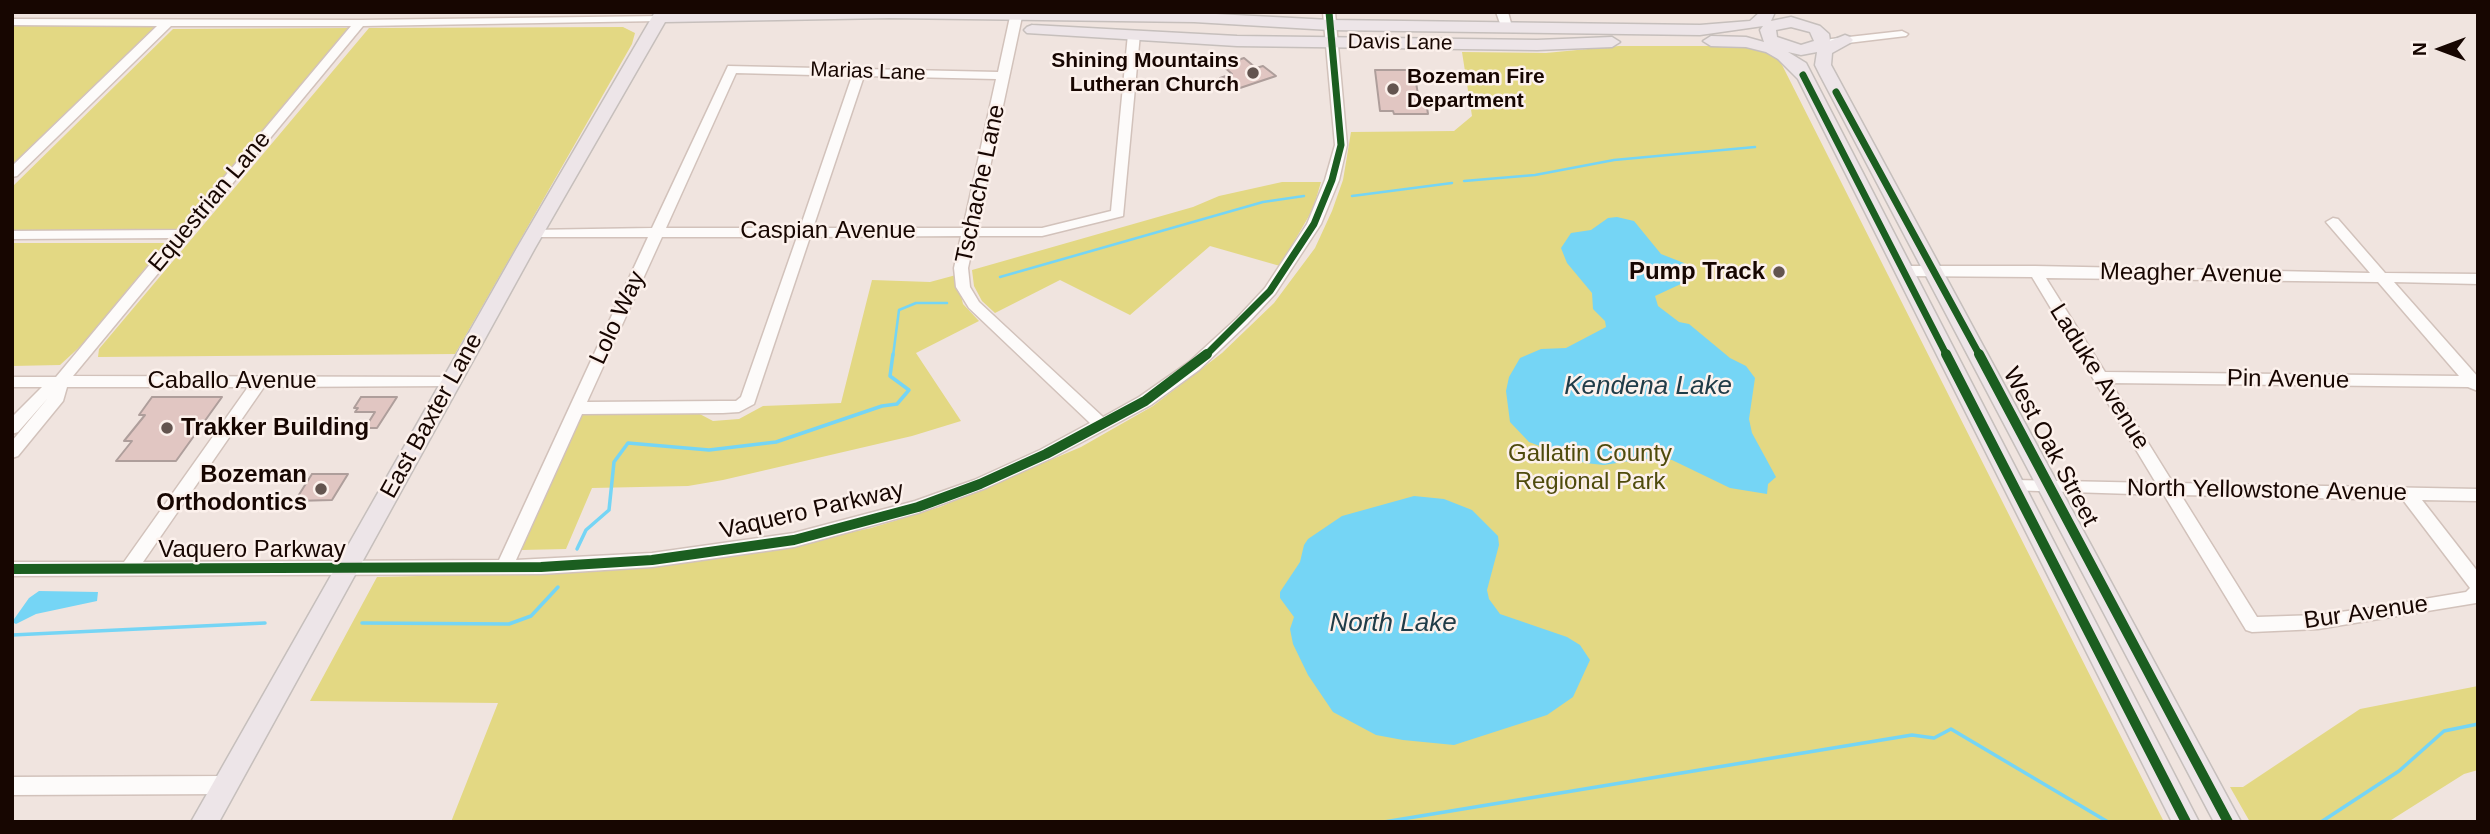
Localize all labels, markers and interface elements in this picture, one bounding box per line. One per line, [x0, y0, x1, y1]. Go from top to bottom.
north arrow [2406, 14, 2476, 84]
street label: Davis Lane [1347, 29, 1453, 57]
text: N [2409, 42, 2430, 56]
place label: Shining Mountains Lutheran Church [1051, 48, 1239, 98]
street label: Marias Lane [810, 57, 926, 87]
place label: Bozeman Fire Department [1407, 64, 1545, 114]
marker: Shining Mountains Lutheran Church [1245, 65, 1261, 81]
marker: Bozeman Fire Department [1385, 81, 1401, 97]
street label: Tschache Lane [950, 102, 1012, 266]
street label: Equestrian Lane [143, 126, 277, 278]
street label: Caspian Avenue [740, 217, 916, 245]
place label: Pump Track [1629, 258, 1765, 286]
street label: Meagher Avenue [2100, 258, 2282, 290]
marker: Pump Track [1771, 264, 1787, 280]
street label: Lolo Way [584, 267, 652, 369]
street label: Laduke Avenue [2043, 299, 2155, 455]
street label: East Baxter Lane [375, 329, 489, 503]
street label: West Oak Street [1996, 363, 2104, 531]
street label: Pin Avenue [2227, 365, 2349, 395]
street label: Caballo Avenue [147, 367, 317, 395]
water label: Kendena Lake [1564, 371, 1732, 403]
place label: Trakker Building [181, 414, 369, 442]
marker: Trakker Building [159, 420, 175, 436]
park label: Gallatin County Regional Park [1508, 440, 1672, 496]
place label: Bozeman Orthodontics [156, 461, 307, 517]
street label: North Yellowstone Avenue [2127, 474, 2407, 508]
street label: Vaquero Parkway [717, 476, 907, 546]
marker: Bozeman Orthodontics [313, 481, 329, 497]
street label: Vaquero Parkway [158, 536, 346, 564]
street label: Bur Avenue [2302, 590, 2430, 636]
water label: North Lake [1329, 608, 1457, 640]

